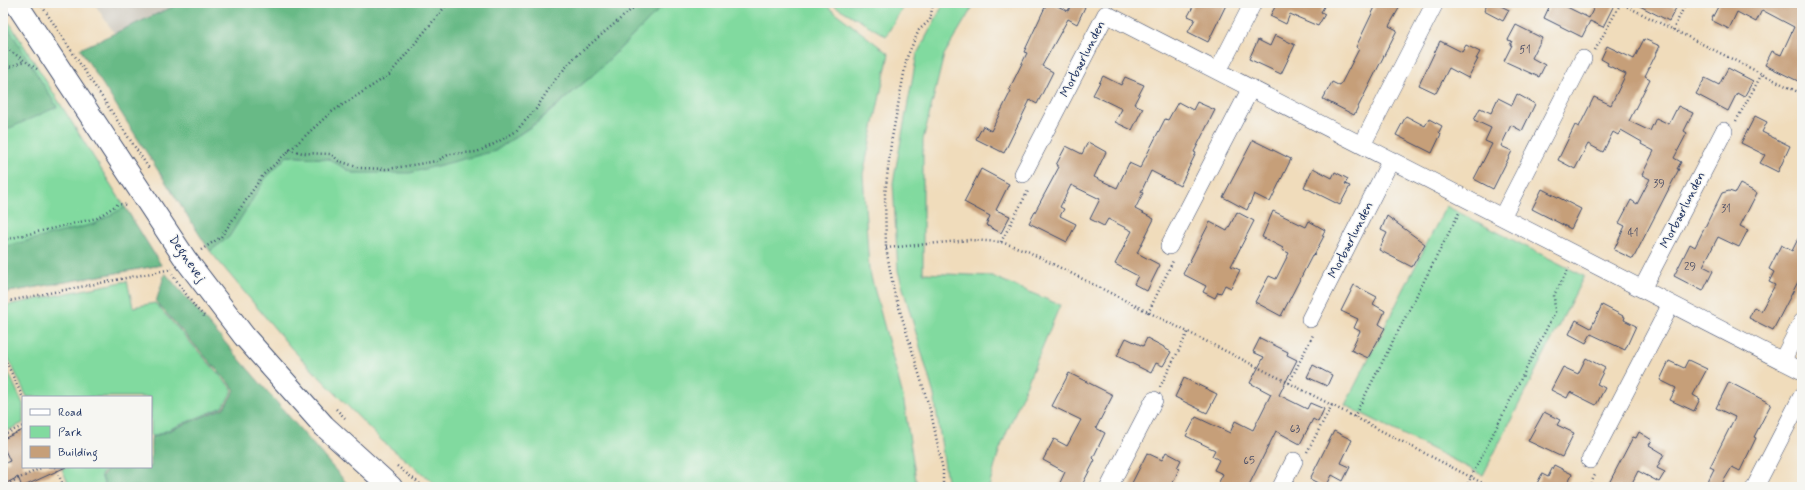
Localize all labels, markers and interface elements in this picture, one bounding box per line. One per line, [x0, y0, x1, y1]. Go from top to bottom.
street label: Morbærlunden [1056, 18, 1110, 100]
house number: 51 [1519, 43, 1531, 57]
street label: Morbærlunden [1656, 169, 1710, 251]
house number: 39 [1653, 177, 1665, 191]
street label: Morbærlunden [1324, 199, 1378, 281]
house number: 31 [1721, 202, 1731, 216]
house number: 41 [1627, 226, 1639, 240]
street label: Degnevej [163, 232, 209, 287]
house number: 29 [1684, 260, 1696, 274]
legend [22, 396, 152, 468]
text: Road [58, 405, 82, 421]
house number: 63 [1290, 422, 1300, 436]
text: Park [58, 425, 82, 441]
text: Building [58, 445, 98, 462]
house number: 65 [1243, 454, 1255, 468]

